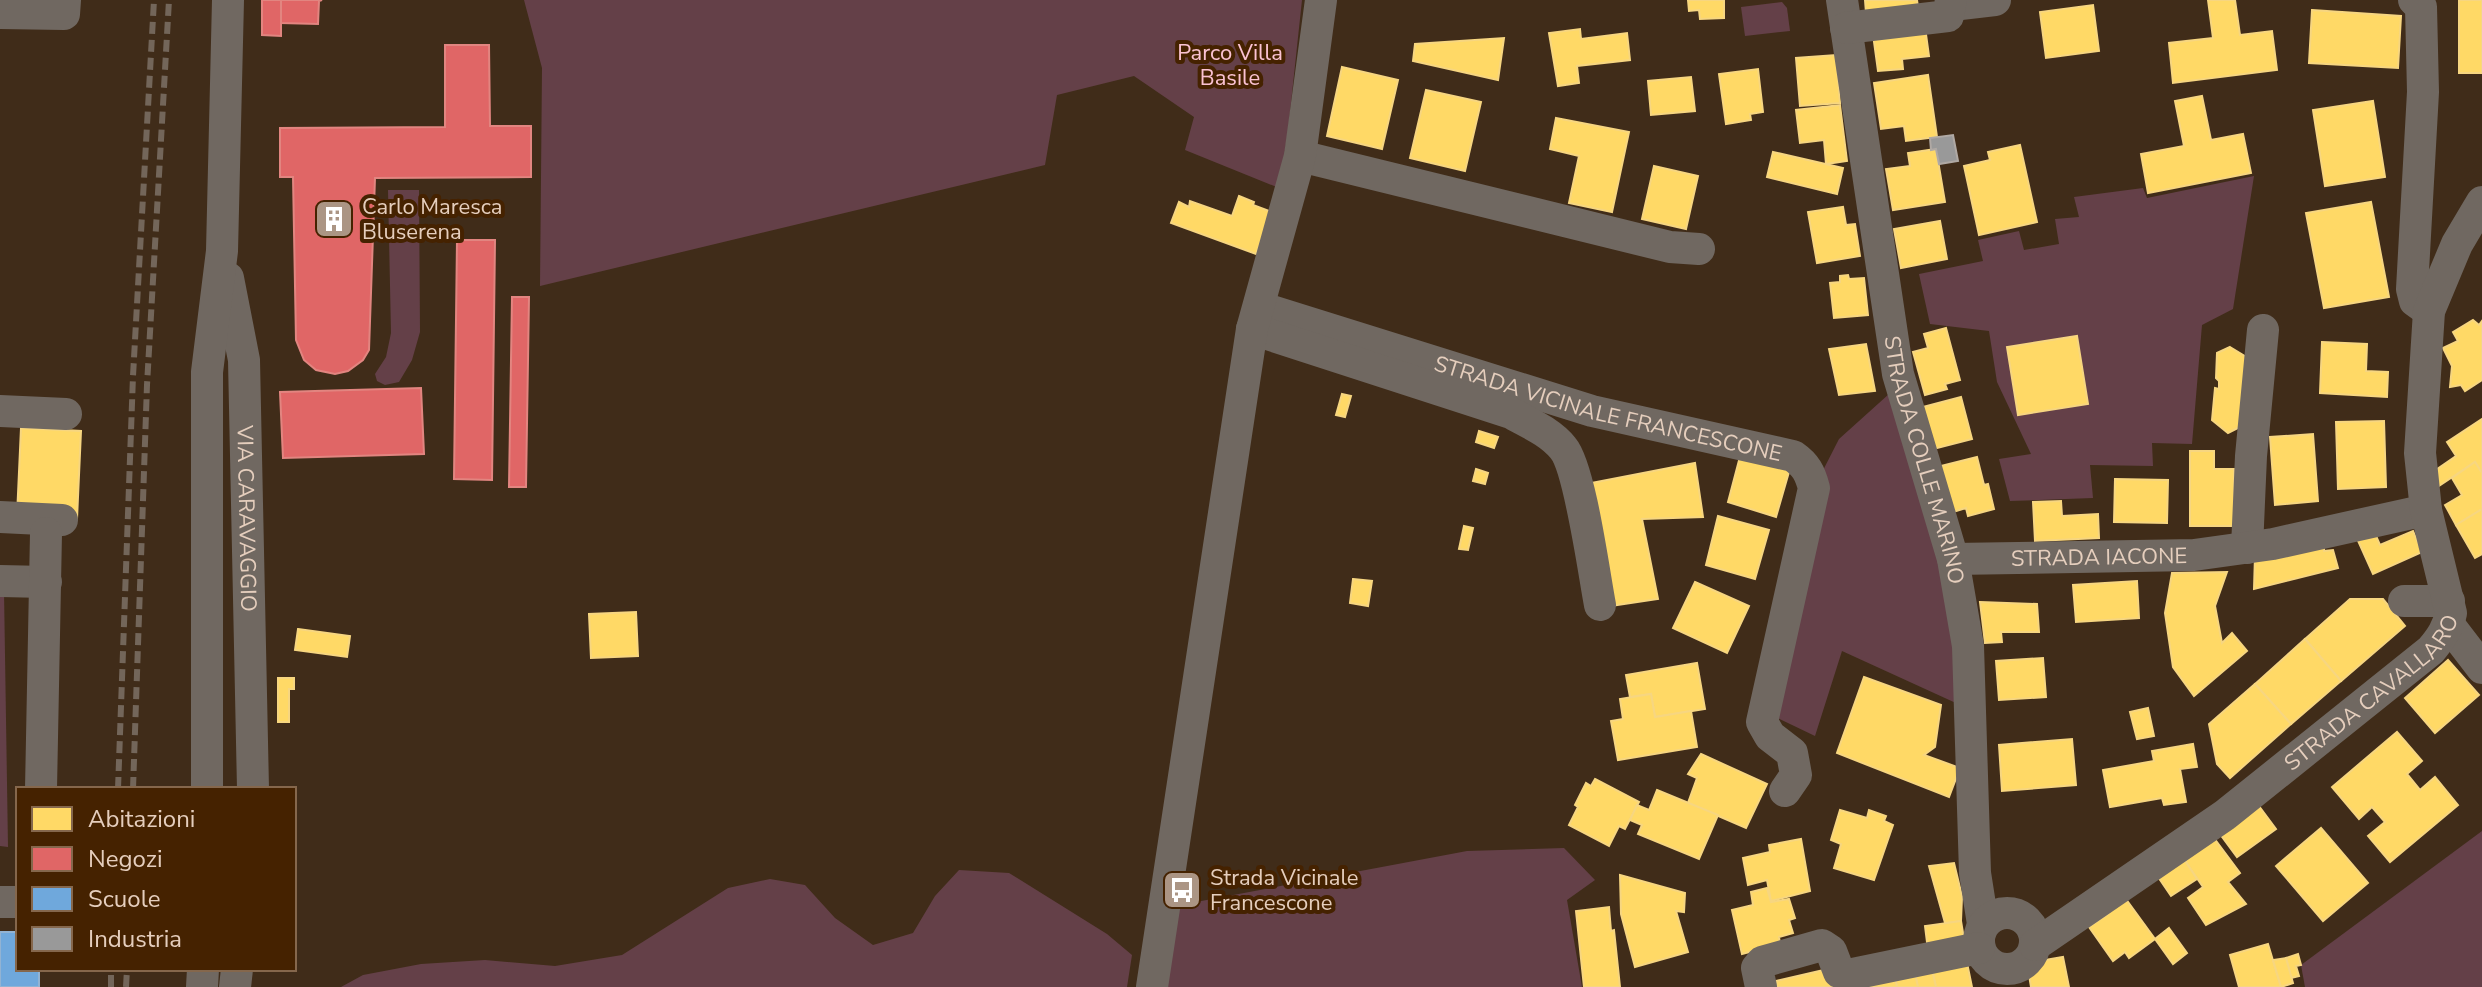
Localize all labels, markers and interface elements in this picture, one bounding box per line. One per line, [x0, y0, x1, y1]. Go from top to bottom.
park label: Parco Villa Basile [1177, 38, 1283, 93]
place label: Carlo Maresca Bluserena [362, 192, 503, 247]
building icon: Carlo Maresca Bluserena [313, 198, 355, 240]
street label: STRADA COLLE MARINO [1876, 334, 1971, 587]
street label: STRADA VICINALE FRANCESCONE [1430, 349, 1785, 469]
street label: VIA CARAVAGGIO [229, 424, 263, 612]
street label: STRADA IACONE [2011, 541, 2187, 574]
street label: STRADA CAVALLARO [2278, 610, 2466, 778]
legend [16, 787, 296, 971]
text: Abitazioni [88, 803, 195, 835]
text: Negozi [88, 843, 162, 875]
place label: Strada Vicinale Francescone [1210, 863, 1359, 918]
bus stop icon: Strada Vicinale Francescone [1161, 869, 1203, 911]
text: Scuole [88, 883, 160, 915]
text: Industria [88, 923, 182, 955]

